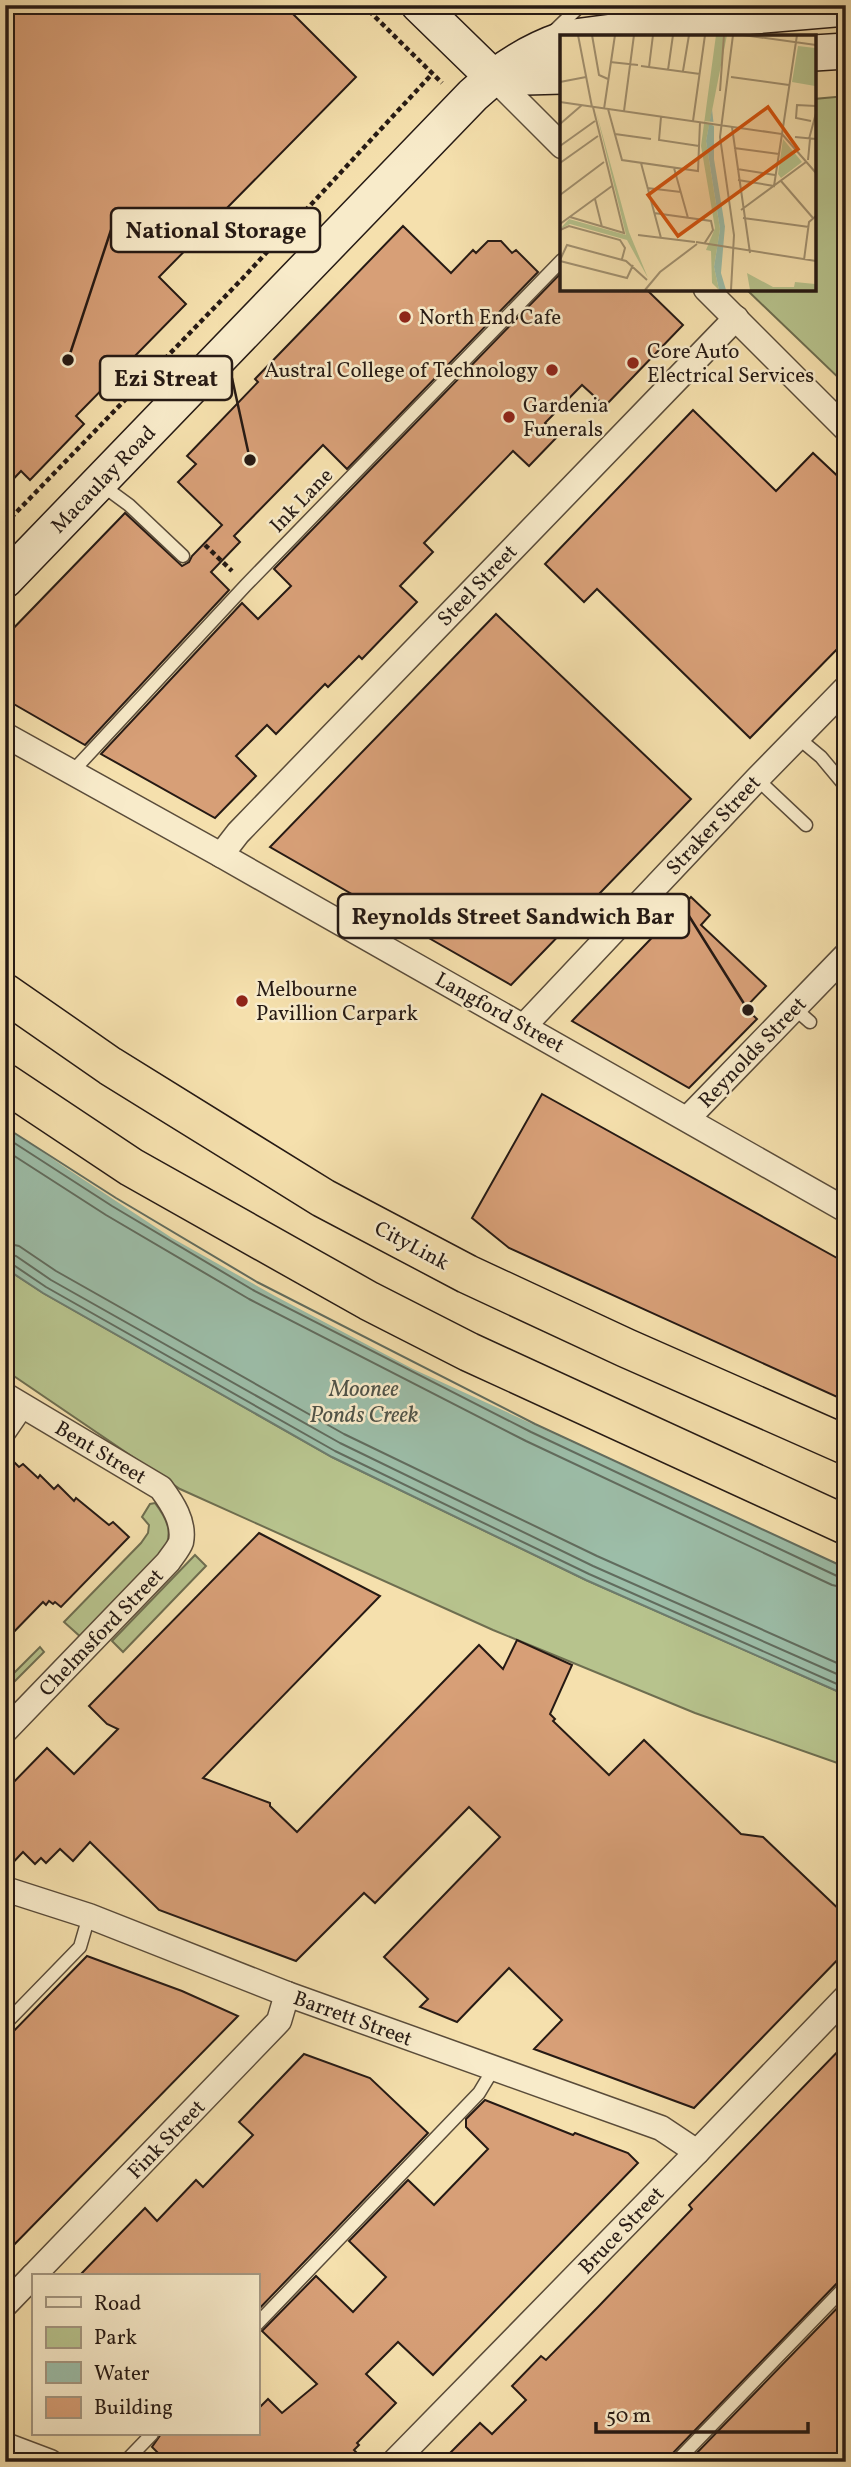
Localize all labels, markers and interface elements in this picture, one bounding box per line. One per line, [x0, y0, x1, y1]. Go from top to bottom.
inset map [560, 35, 816, 290]
callout: National Storage [111, 208, 320, 252]
text: National Storage [126, 216, 306, 248]
place label: North End Cafe [419, 304, 561, 333]
marker: North End Cafe [397, 309, 413, 325]
place label: Core Auto Electrical Services [647, 338, 814, 391]
marker: Core Auto Electrical Services [625, 355, 641, 371]
callout: Ezi Streat [100, 356, 232, 400]
place label: Austral College of Technology [264, 357, 539, 386]
marker: Austral College of Technology [544, 362, 560, 378]
text: Ezi Streat [114, 364, 218, 396]
place label: Gardenia Funerals [523, 392, 609, 445]
marker: Gardenia Funerals [501, 409, 517, 425]
street label: Macaulay Road [45, 420, 163, 541]
street label: Ink Lane [264, 462, 340, 540]
street label: Steel Street [431, 538, 525, 634]
street label: Straker Street [660, 770, 768, 882]
callout: Reynolds Street Sandwich Bar [338, 894, 689, 938]
text: Reynolds Street Sandwich Bar [351, 902, 675, 934]
street label: Langford Street [429, 966, 569, 1061]
place label: Melbourne Pavillion Carpark [256, 976, 418, 1029]
street label: Reynolds Street [692, 991, 814, 1115]
marker: Melbourne Pavillion Carpark [234, 993, 250, 1009]
street label: CityLink [369, 1215, 454, 1278]
water label: Moonee Ponds Creek [309, 1374, 419, 1432]
street label: Bent Street [49, 1415, 151, 1492]
street label: Chelmsford Street [33, 1562, 171, 1704]
street label: Barrett Street [289, 1984, 416, 2054]
street label: Fink Street [122, 2094, 212, 2186]
street label: Bruce Street [573, 2181, 672, 2282]
legend [32, 2274, 259, 2436]
text: Road [94, 2290, 141, 2319]
text: Park [94, 2324, 137, 2353]
text: Water [94, 2360, 150, 2389]
scale bar [596, 2390, 807, 2434]
text: Building [94, 2394, 173, 2423]
text: 50 m [606, 2402, 651, 2431]

